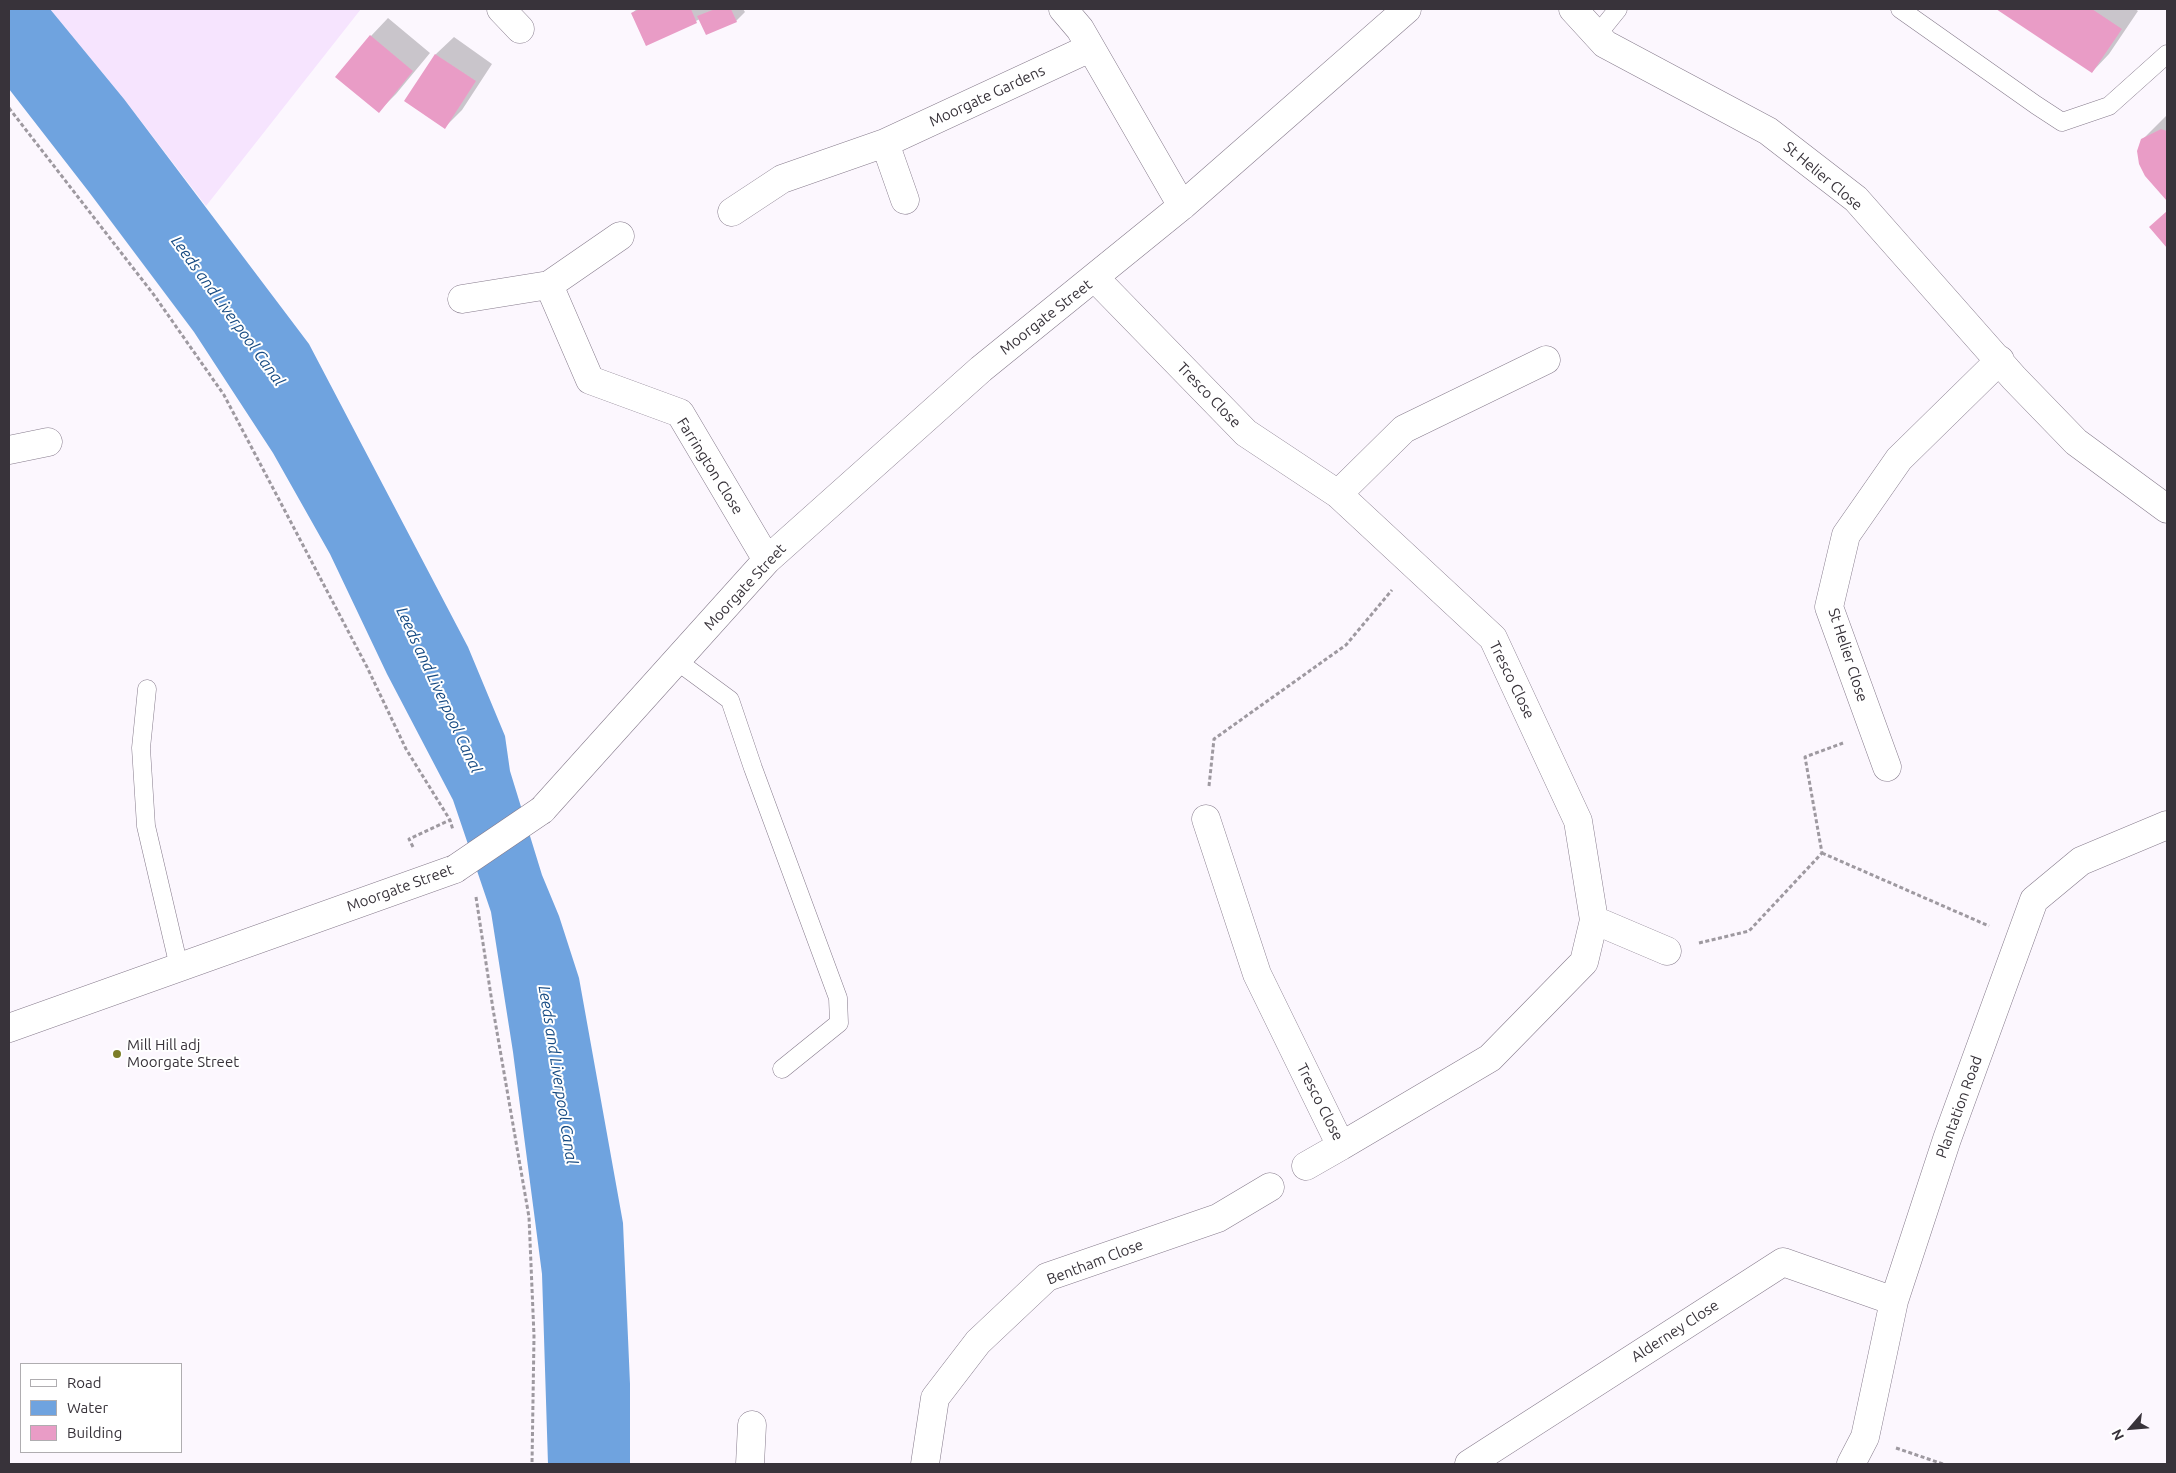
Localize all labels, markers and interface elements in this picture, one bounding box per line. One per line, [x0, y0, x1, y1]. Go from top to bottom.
street label: Moorgate Gardens [926, 61, 1048, 131]
street label: St Helier Close [1780, 138, 1866, 214]
water label: Leeds and Liverpool Canal [167, 232, 289, 390]
street label: Moorgate Street [996, 275, 1096, 359]
street label: Tresco Close [1173, 358, 1245, 432]
street label: Farrington Close [673, 414, 747, 518]
street label: Moorgate Street [700, 540, 790, 634]
water label: Leeds and Liverpool Canal [392, 604, 486, 776]
street label: St Helier Close [1824, 606, 1872, 704]
street label: Tresco Close [1485, 638, 1539, 722]
street label: Moorgate Street [344, 860, 456, 916]
water label: Leeds and Liverpool Canal [534, 984, 582, 1166]
place label: Mill Hill adj Moorgate Street [127, 1036, 239, 1071]
marker: Mill Hill adj Moorgate Street [111, 1048, 123, 1060]
street label: Plantation Road [1932, 1053, 1986, 1161]
street label: Tresco Close [1293, 1060, 1347, 1144]
street label: Bentham Close [1044, 1235, 1146, 1289]
street label: Alderney Close [1628, 1296, 1722, 1366]
legend [20, 1363, 182, 1453]
text: Road [67, 1374, 102, 1391]
text: Water [67, 1399, 108, 1416]
north arrow [2106, 1403, 2156, 1453]
text: Building [67, 1424, 122, 1441]
text: N [2108, 1427, 2127, 1443]

